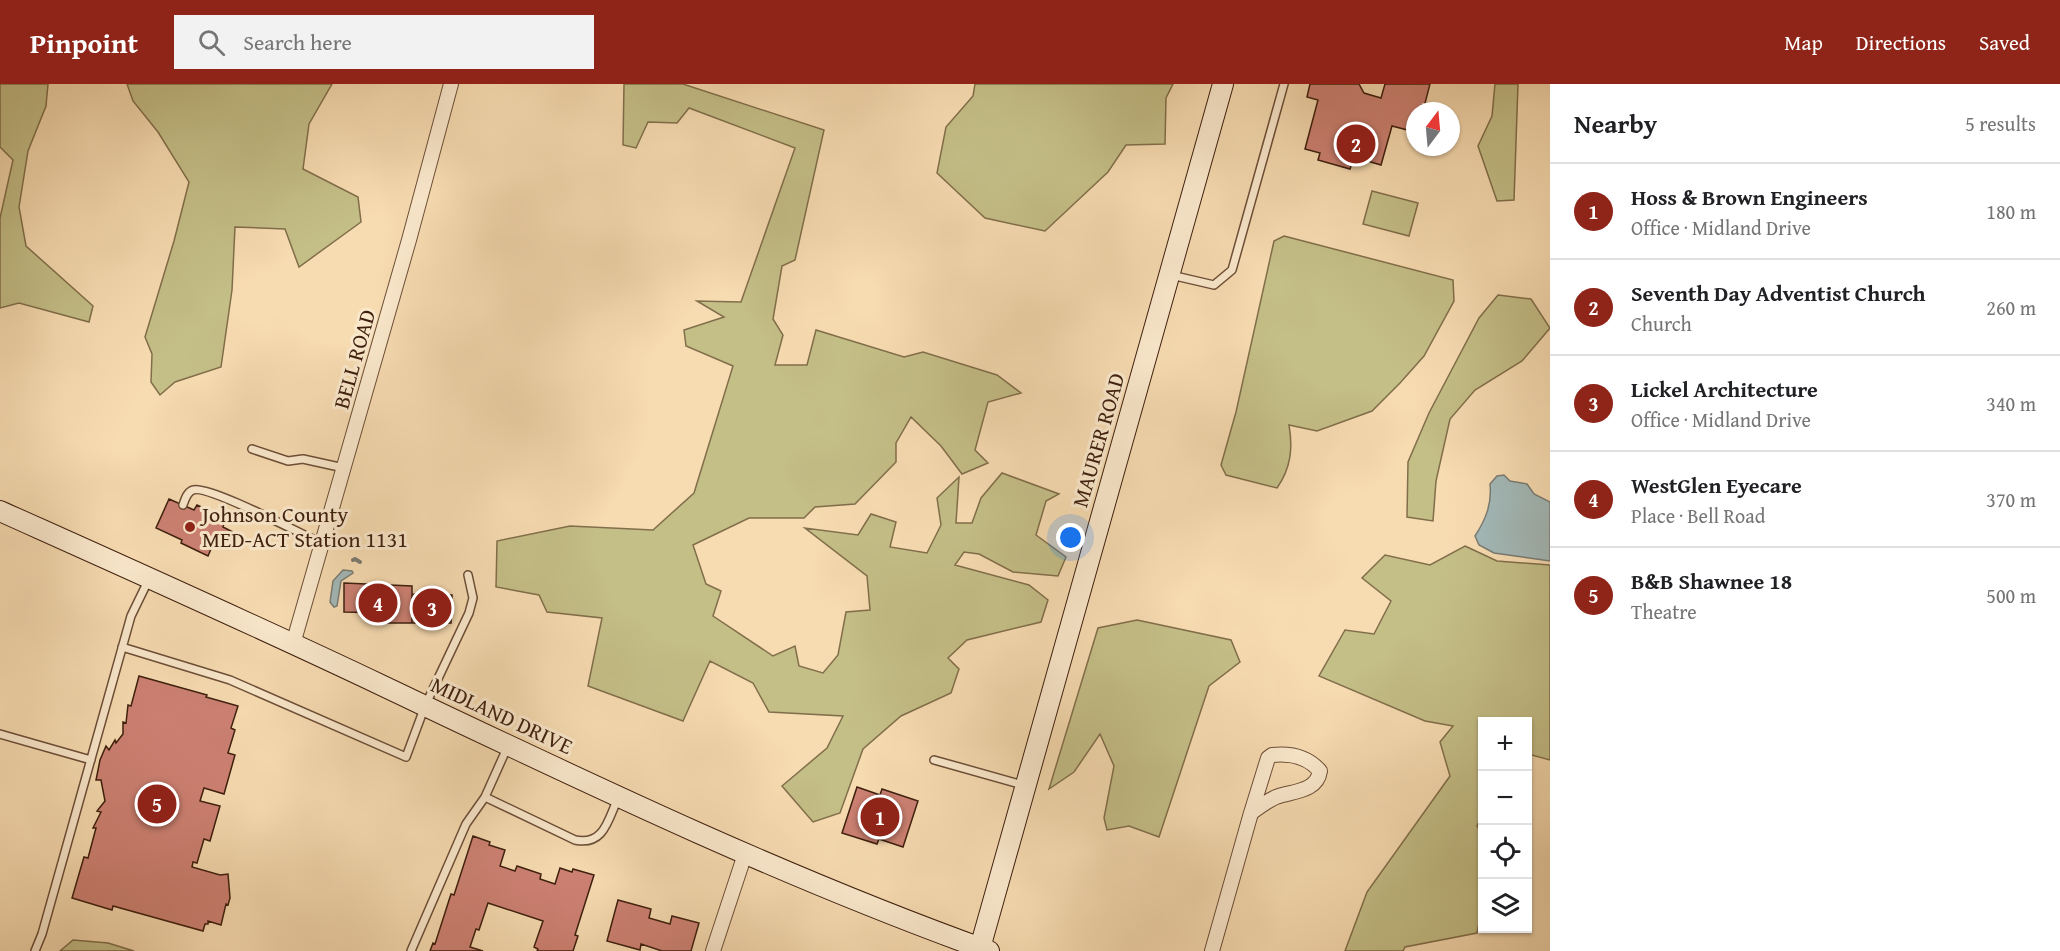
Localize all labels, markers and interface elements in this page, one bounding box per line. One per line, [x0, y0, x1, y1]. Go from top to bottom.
search box [174, 15, 594, 69]
text: Pinpoint [30, 22, 138, 63]
icon: search [195, 26, 228, 59]
text: Search here [243, 26, 352, 58]
text: Map [1784, 27, 1823, 58]
text: Directions [1856, 27, 1946, 58]
text: Saved [1979, 27, 2030, 58]
north arrow [1406, 102, 1460, 156]
text: Nearby [1574, 104, 1657, 143]
text: 5 results [1965, 109, 2036, 138]
pin: 2 [1336, 122, 1376, 166]
text: Hoss & Brown Engineers [1631, 181, 1868, 213]
text: 1 [1588, 197, 1599, 226]
text: 180 m [1986, 197, 2036, 226]
text: Office · Midland Drive [1631, 213, 1811, 242]
text: Seventh Day Adventist Church [1631, 277, 1925, 309]
text: 2 [1588, 293, 1599, 322]
text: 260 m [1986, 293, 2036, 322]
street label: BELL ROAD [325, 306, 383, 412]
text: Church [1631, 309, 1692, 338]
street label: MAURER ROAD [1064, 369, 1132, 511]
text: Lickel Architecture [1631, 373, 1818, 405]
text: 3 [1588, 389, 1599, 418]
text: 340 m [1986, 389, 2036, 418]
text: Office · Midland Drive [1631, 405, 1811, 434]
text: WestGlen Eyecare [1631, 469, 1802, 501]
text: 4 [1588, 485, 1599, 514]
text: 370 m [1986, 485, 2036, 514]
place label: Johnson County MED-ACT Station 1131 [199, 498, 408, 555]
text: Place · Bell Road [1631, 501, 1765, 530]
marker: Johnson County MED-ACT Station 1131 [183, 520, 197, 534]
your location [1056, 523, 1085, 552]
text: B&B Shawnee 18 [1631, 565, 1792, 597]
pin: 4 [358, 580, 398, 626]
text: 5 [1588, 581, 1599, 610]
text: 500 m [1986, 581, 2036, 610]
pin: 3 [412, 586, 452, 630]
text: Theatre [1631, 597, 1697, 626]
street label: MIDLAND DRIVE [426, 668, 578, 762]
map controls [1478, 717, 1532, 933]
button: + [1478, 717, 1532, 771]
button: − [1478, 771, 1532, 825]
pin: 5 [138, 782, 176, 826]
pin: 1 [860, 794, 900, 840]
button: locate [1478, 825, 1532, 879]
button: layers [1478, 879, 1532, 933]

